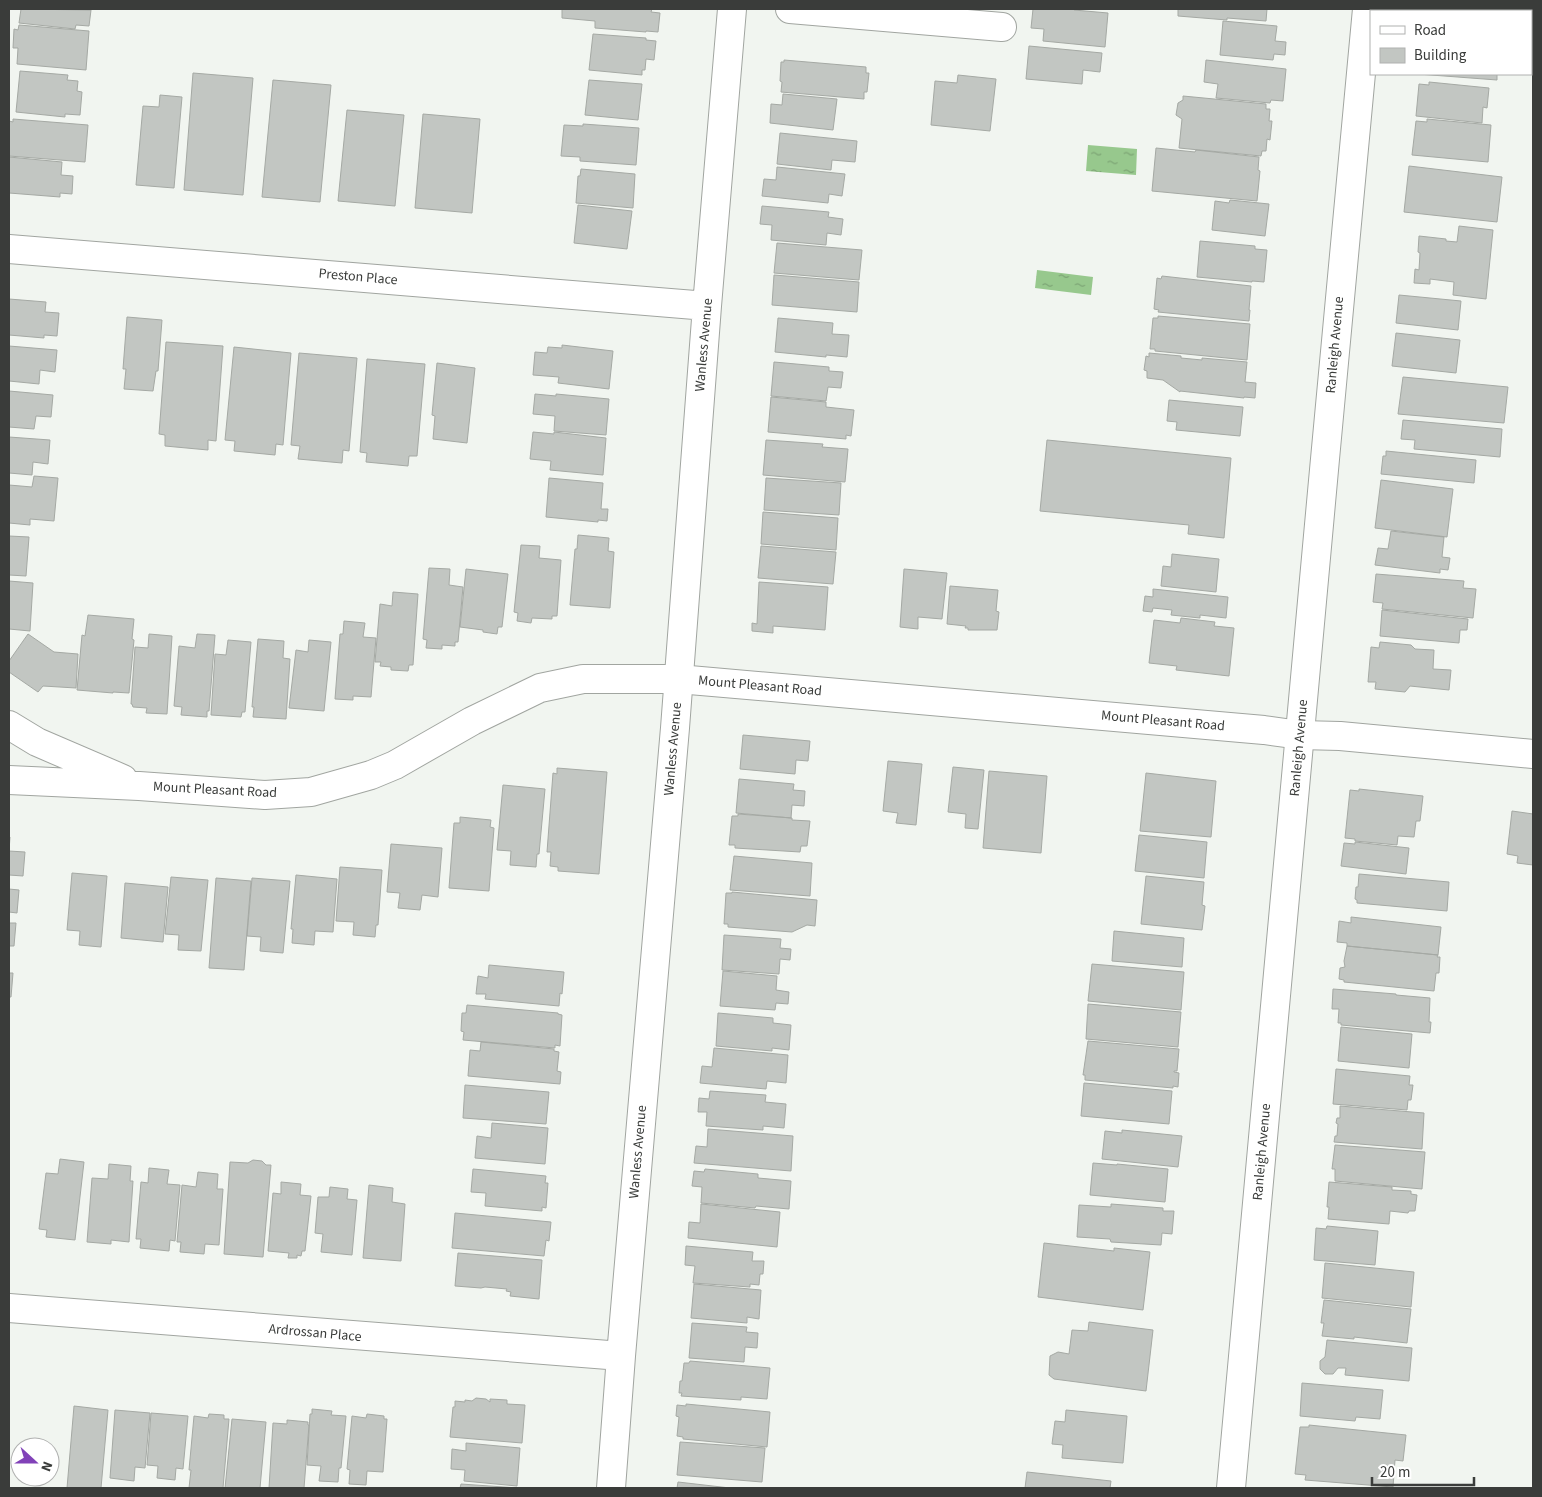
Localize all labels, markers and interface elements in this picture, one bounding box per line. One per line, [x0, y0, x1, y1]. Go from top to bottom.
legend [1370, 10, 1532, 75]
text: Road [1414, 20, 1446, 41]
text: Building [1414, 45, 1467, 66]
street label: Preston Place [318, 264, 398, 290]
street label: Ranleigh Avenue [1321, 296, 1349, 394]
street label: Wanless Avenue [690, 297, 718, 393]
street label: Mount Pleasant Road [697, 671, 823, 701]
street label: Ranleigh Avenue [1285, 699, 1313, 797]
street label: Wanless Avenue [659, 701, 687, 797]
street label: Mount Pleasant Road [1100, 706, 1226, 736]
street label: Mount Pleasant Road [153, 777, 277, 803]
street label: Ranleigh Avenue [1248, 1103, 1276, 1201]
street label: Wanless Avenue [624, 1104, 652, 1200]
street label: Ardrossan Place [268, 1319, 362, 1347]
north arrow [10, 1437, 60, 1487]
scale bar [1372, 1454, 1474, 1486]
text: N [35, 1458, 57, 1474]
text: 20 m [1380, 1462, 1410, 1483]

